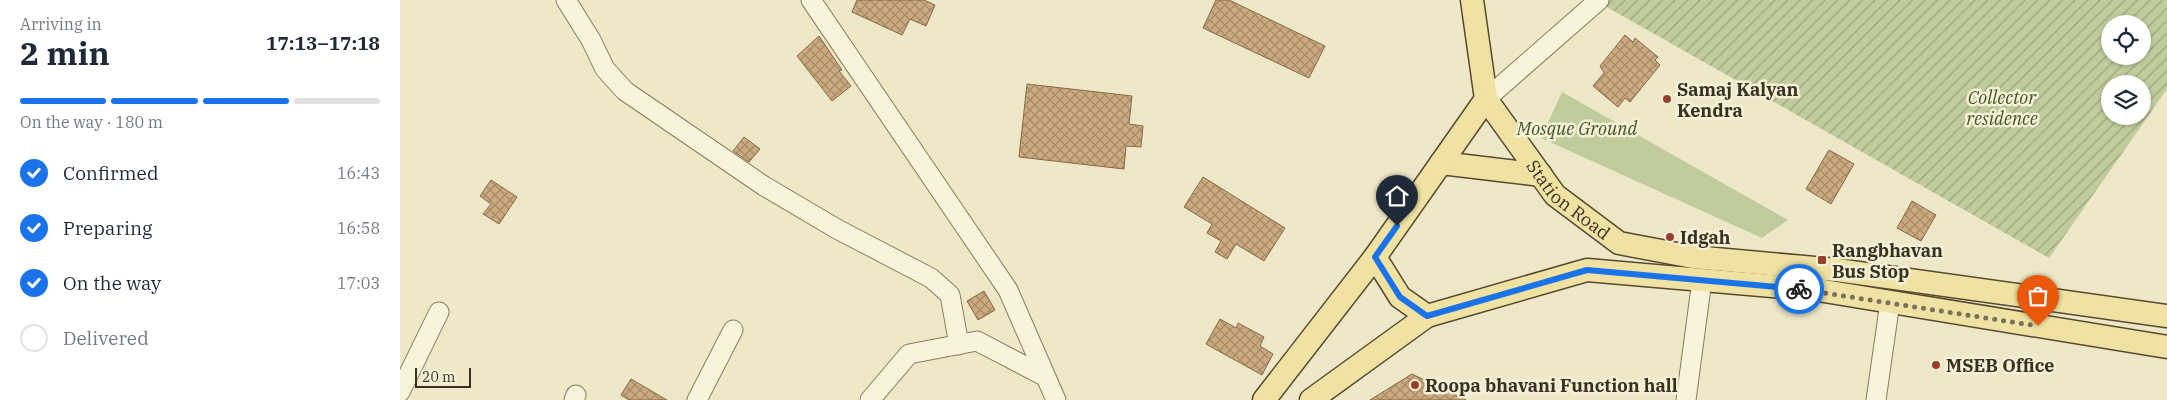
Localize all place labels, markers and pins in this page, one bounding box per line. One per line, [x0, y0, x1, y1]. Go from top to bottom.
place label: Samaj Kalyan Kendra [1677, 78, 1798, 122]
marker: Samaj Kalyan Kendra [1661, 93, 1673, 105]
pin [1376, 175, 1418, 226]
place label: Idgah [1680, 226, 1731, 249]
marker: Idgah [1664, 231, 1676, 243]
place label: Rangbhavan Bus Stop [1832, 239, 1943, 283]
marker: Rangbhavan Bus Stop [1816, 254, 1828, 266]
pin [2017, 275, 2059, 326]
place label: MSEB Office [1946, 354, 2054, 377]
marker: MSEB Office [1930, 359, 1942, 371]
place label: Roopa bhavani Function hall [1425, 374, 1678, 397]
marker: Roopa bhavani Function hall [1409, 379, 1421, 391]

